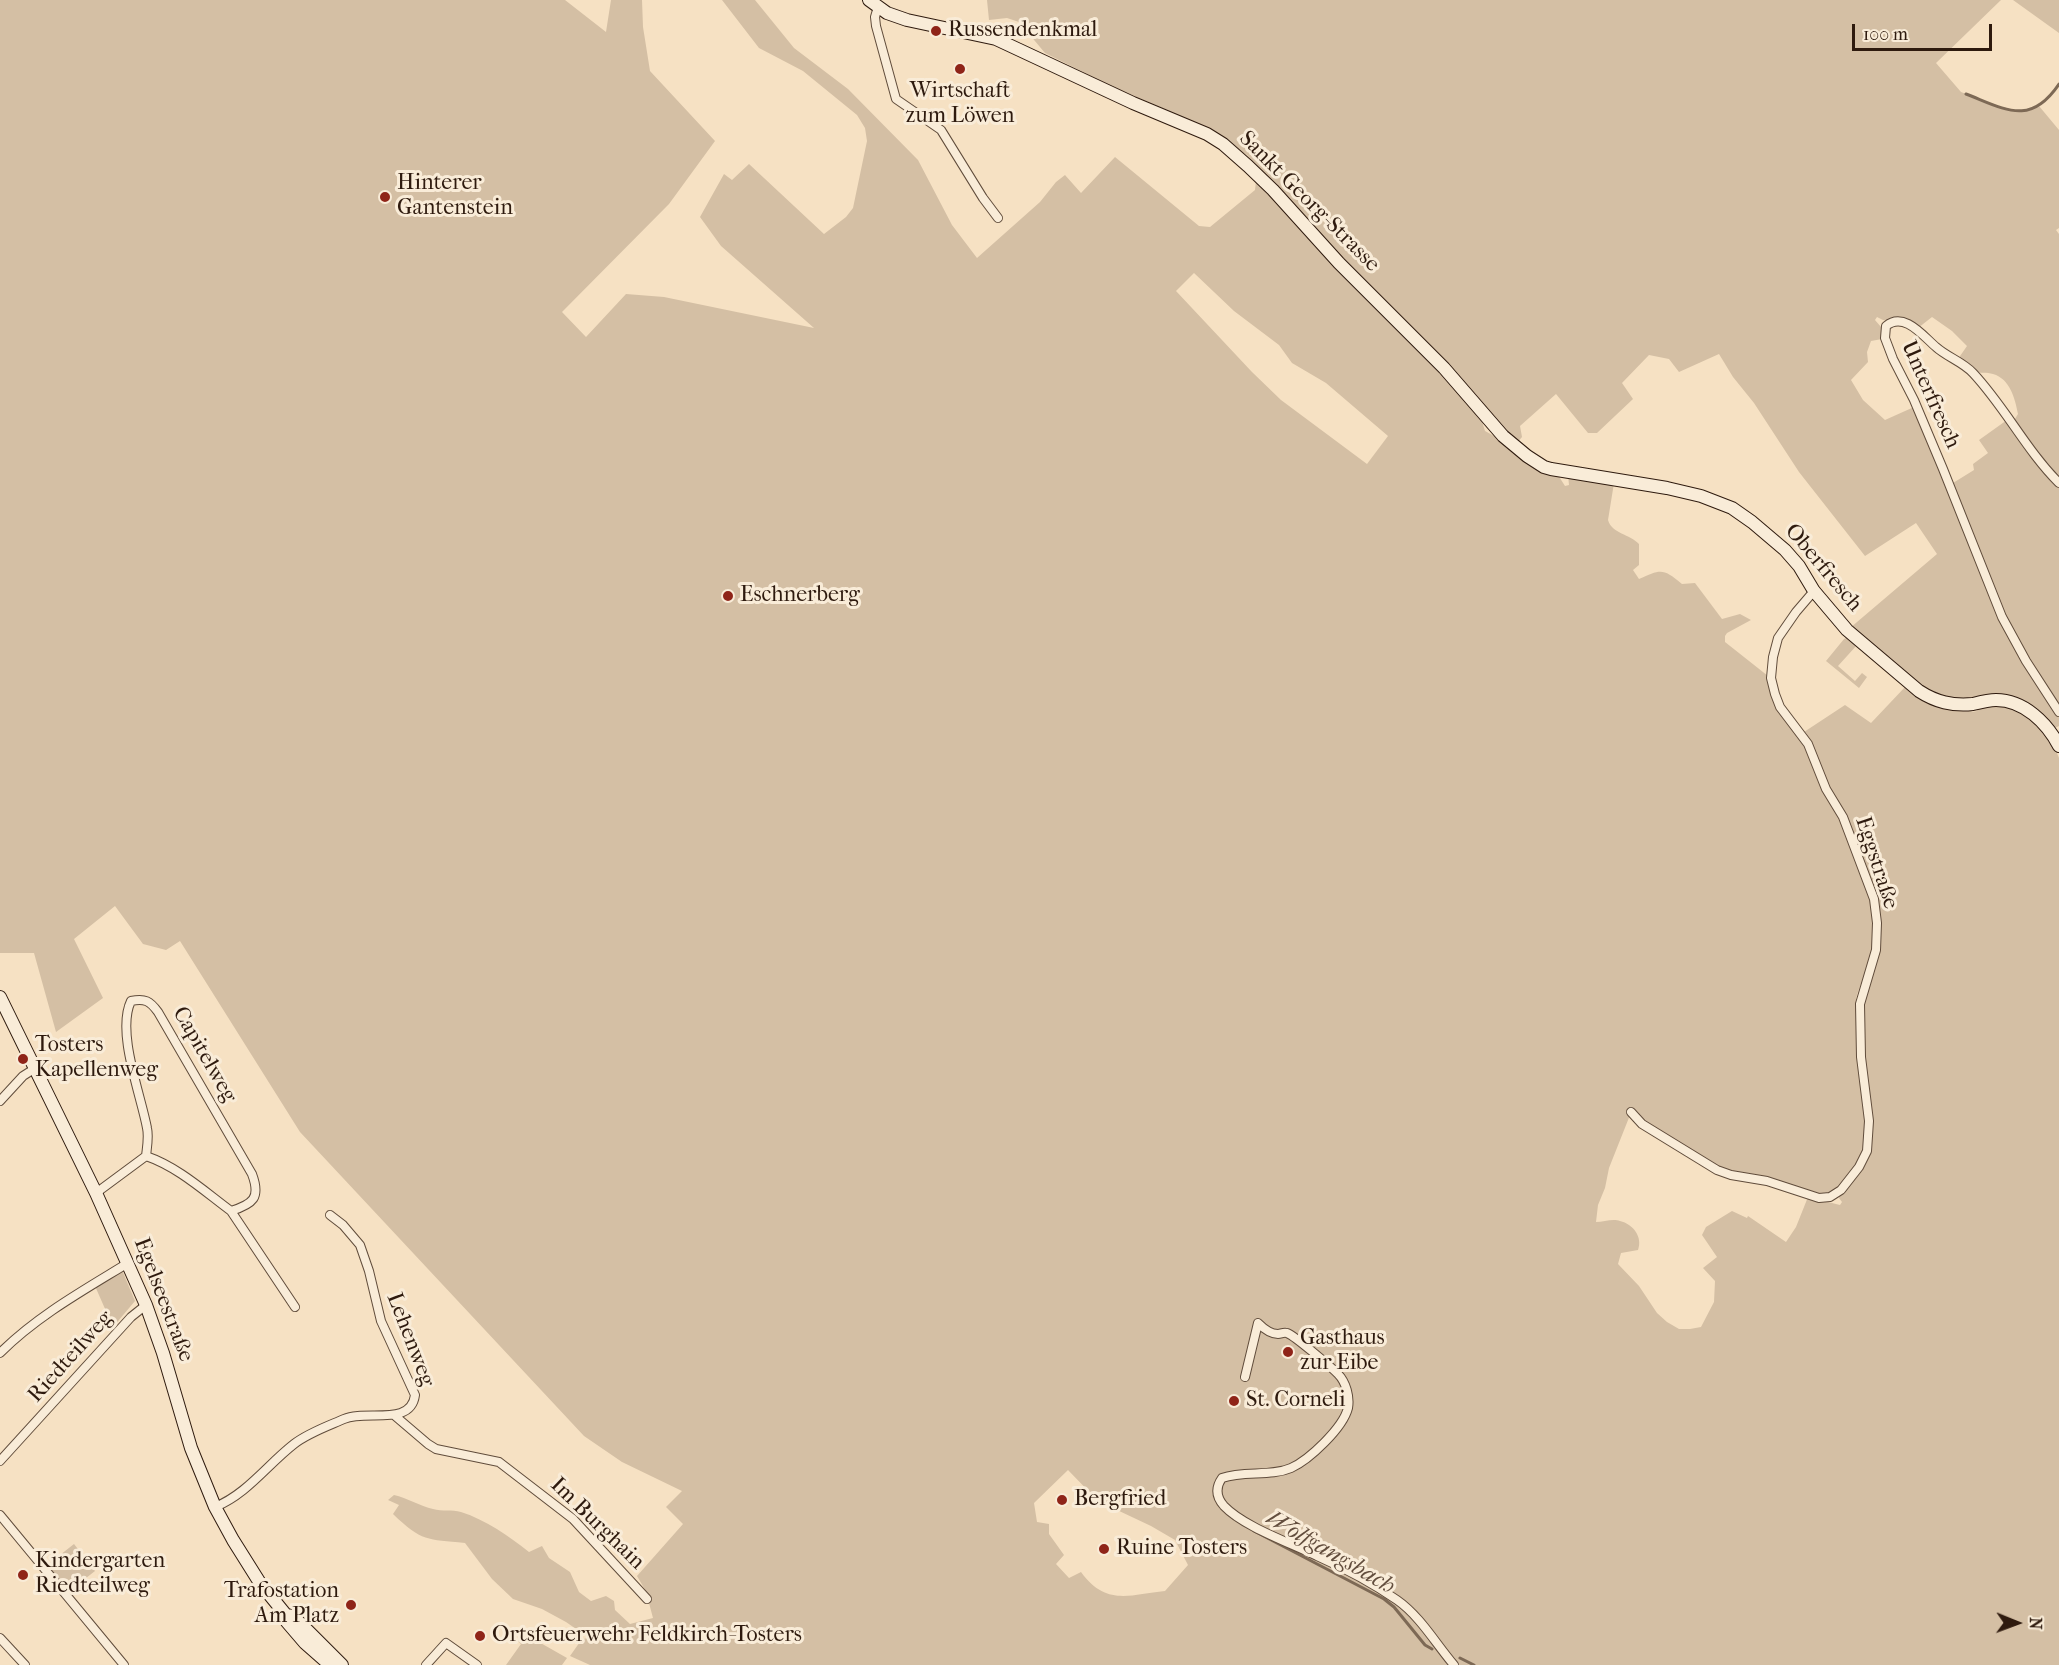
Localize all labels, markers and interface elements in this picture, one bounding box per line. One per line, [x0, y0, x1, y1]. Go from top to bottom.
scale bar [1855, 12, 1994, 50]
place label: Russendenkmal [948, 18, 1097, 44]
marker: Russendenkmal [929, 24, 943, 38]
text: 100 m [1863, 24, 1908, 45]
marker: Wirtschaft zum Löwen [953, 62, 967, 76]
place label: Wirtschaft zum Löwen [906, 79, 1014, 130]
street label: Sankt Georg-Strasse [1233, 126, 1385, 278]
place label: Hinterer Gantenstein [397, 171, 513, 222]
marker: Hinterer Gantenstein [378, 190, 392, 204]
street label: Unterfresch [1895, 337, 1965, 453]
street label: Oberfresch [1779, 519, 1867, 617]
place label: Eschnerberg [740, 583, 860, 609]
marker: Eschnerberg [721, 589, 735, 603]
street label: Eggstraße [1849, 814, 1903, 912]
street label: Capitelweg [166, 1002, 242, 1108]
place label: Tosters Kapellenweg [35, 1033, 158, 1084]
marker: Tosters Kapellenweg [16, 1052, 30, 1066]
street label: Egelseestraße [127, 1234, 199, 1366]
street label: Lehenweg [380, 1289, 440, 1391]
street label: Riedteilweg [23, 1306, 119, 1408]
place label: Gasthaus zur Eibe [1300, 1326, 1385, 1378]
marker: Gasthaus zur Eibe [1281, 1345, 1295, 1359]
place label: St. Corneli [1246, 1388, 1345, 1414]
marker: St. Corneli [1227, 1394, 1241, 1408]
street label: Im Burghain [544, 1472, 650, 1576]
place label: Bergfried [1074, 1487, 1166, 1513]
marker: Bergfried [1055, 1493, 1069, 1507]
water label: Wolfgangsbach [1260, 1504, 1400, 1602]
place label: Ruine Tosters [1116, 1536, 1247, 1562]
marker: Ruine Tosters [1097, 1542, 1111, 1556]
place label: Kindergarten Riedteilweg [35, 1549, 165, 1600]
marker: Kindergarten Riedteilweg [16, 1568, 30, 1582]
place label: Trafostation Am Platz [224, 1579, 339, 1630]
north arrow [1987, 1593, 2047, 1653]
marker: Trafostation Am Platz [344, 1598, 358, 1612]
text: N [2026, 1617, 2045, 1630]
place label: Ortsfeuerwehr Feldkirch-Tosters [492, 1623, 802, 1649]
marker: Ortsfeuerwehr Feldkirch-Tosters [473, 1629, 487, 1643]

